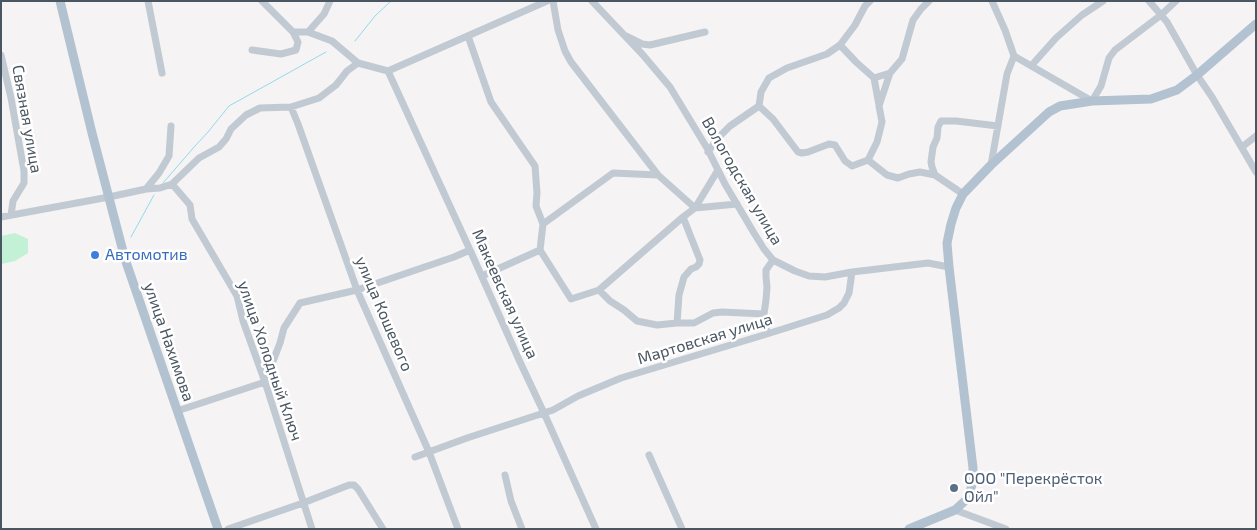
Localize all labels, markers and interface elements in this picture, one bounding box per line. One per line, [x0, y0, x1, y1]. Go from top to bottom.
street label: Связная улица [8, 63, 46, 175]
street label: Вологодская улица [697, 114, 787, 248]
street label: Макеевская улица [468, 226, 542, 362]
place label: Автомотив [105, 245, 188, 265]
marker: Автомотив [89, 249, 101, 261]
street label: улица Кошевого [351, 254, 417, 374]
street label: улица Холодный Ключ [234, 279, 306, 443]
street label: улица Нахимова [140, 280, 198, 404]
street label: Мартовская улица [635, 309, 775, 369]
place label: ООО "Перекрёсток Ойл" [964, 469, 1102, 507]
marker: ООО "Перекрёсток Ойл" [948, 482, 960, 494]

